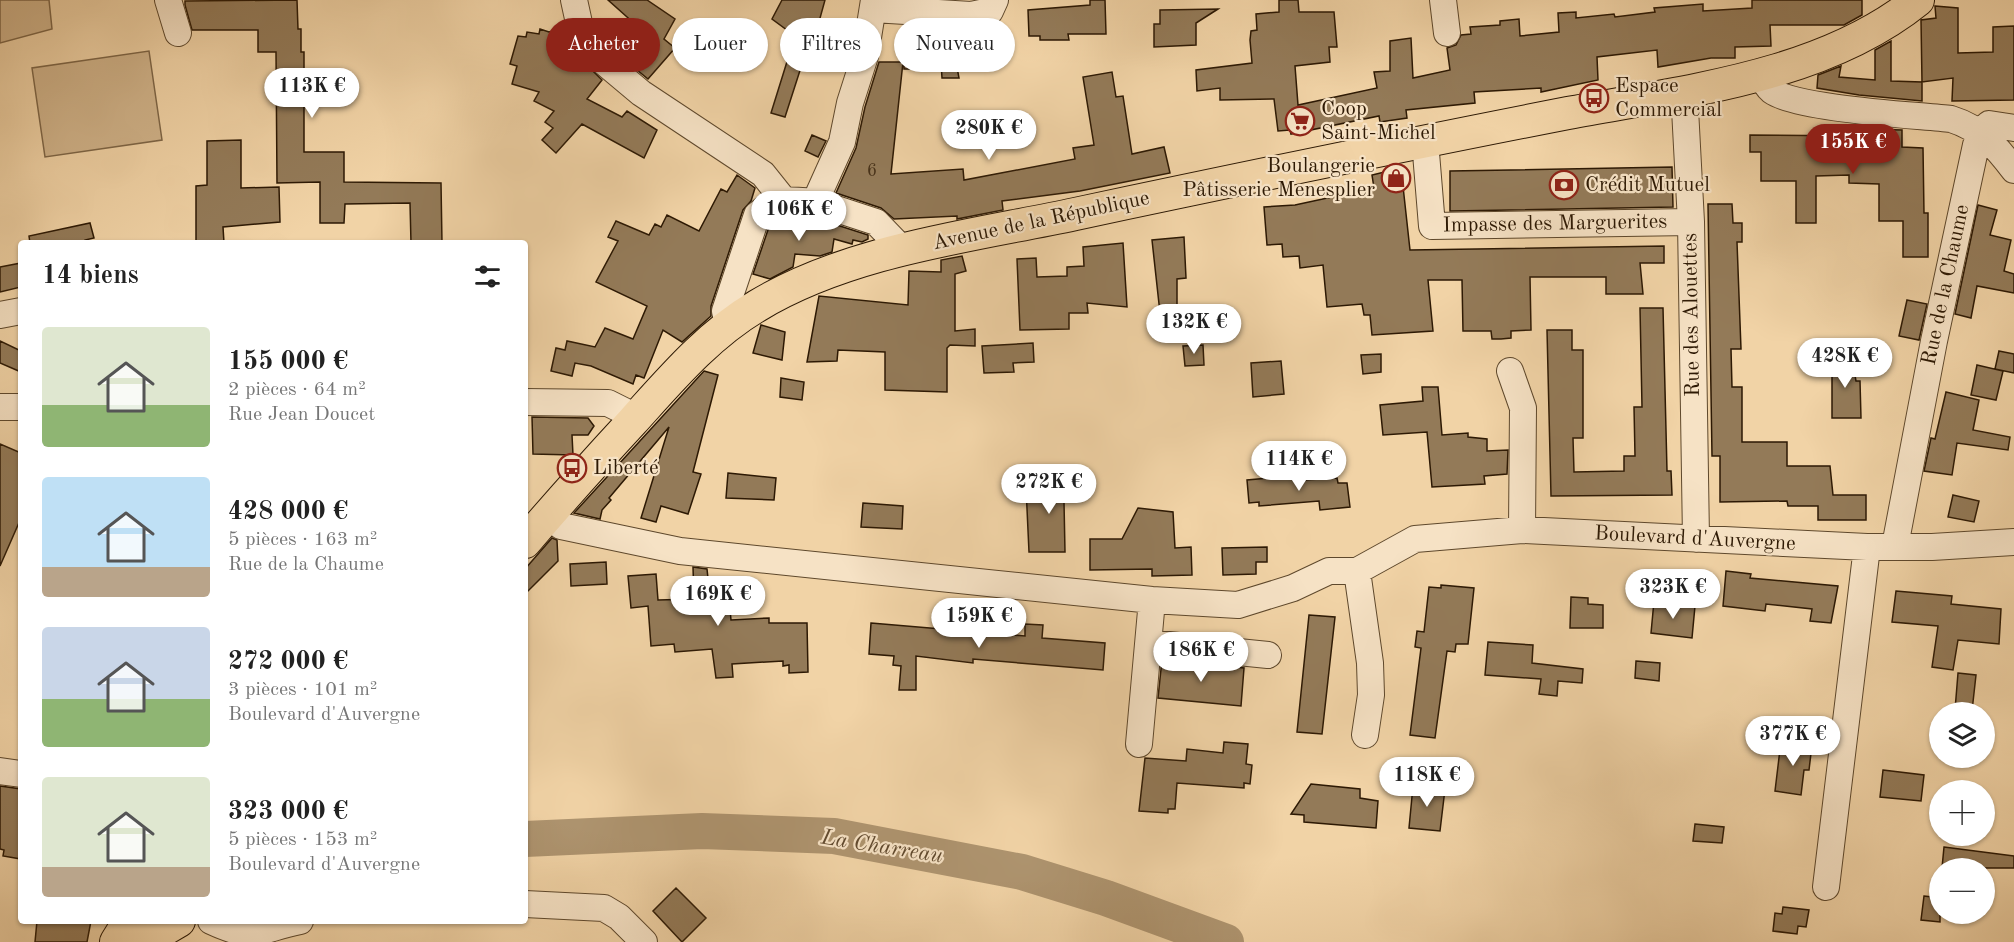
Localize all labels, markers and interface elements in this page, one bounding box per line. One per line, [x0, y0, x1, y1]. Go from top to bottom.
chip: Acheter [546, 18, 660, 72]
chip: Louer [672, 18, 768, 72]
chip: Filtres [780, 18, 882, 72]
chip: Nouveau [894, 18, 1015, 72]
pin: 113K € [263, 68, 361, 119]
place label: Espace Commercial [1615, 76, 1722, 121]
text: 113K € [278, 77, 346, 97]
bus stop icon: Espace Commercial [1578, 82, 1610, 114]
place label: Coop Saint-Michel [1321, 99, 1436, 144]
supermarket icon: Coop Saint-Michel [1284, 105, 1316, 137]
pin: 280K € [940, 110, 1038, 161]
text: 280K € [955, 119, 1023, 139]
pin: 155K € [1804, 124, 1902, 175]
text: 155K € [1819, 133, 1887, 153]
place label: Boulangerie Pâtisserie Menesplier [1182, 156, 1375, 201]
house number: 6 [867, 162, 877, 180]
shop icon: Boulangerie Pâtisserie Menesplier [1380, 162, 1412, 194]
bank icon: Crédit Mutuel [1548, 169, 1580, 201]
place label: Crédit Mutuel [1585, 175, 1710, 196]
street label: Avenue de la République [931, 188, 1151, 254]
pin: 106K € [750, 191, 848, 242]
text: 106K € [765, 200, 833, 220]
street label: Rue de la Chaume [1919, 203, 1973, 367]
street label: Impasse des Marguerites [1442, 212, 1668, 236]
street label: Rue des Alouettes [1680, 233, 1704, 397]
icon: filters [471, 260, 504, 293]
text: 14 biens [42, 263, 139, 289]
pin: 132K € [1145, 304, 1243, 355]
text: 132K € [1160, 313, 1228, 333]
pin: 428K € [1796, 338, 1894, 389]
text: 428K € [1811, 347, 1879, 367]
text: 155 000 € [228, 349, 348, 375]
icon: home [90, 351, 162, 423]
text: 2 pièces · 64 m² [228, 380, 366, 400]
text: Rue Jean Doucet [228, 405, 375, 425]
pin: 114K € [1250, 441, 1348, 492]
text: 114K € [1265, 450, 1333, 470]
bus stop icon: Liberté [556, 452, 588, 484]
place label: Liberté [593, 458, 659, 479]
pin: 272K € [1000, 464, 1098, 515]
text: 272K € [1015, 473, 1083, 493]
text: 428 000 € [228, 499, 348, 525]
icon: home [90, 501, 162, 573]
street label: Boulevard d'Auvergne [1594, 523, 1796, 555]
text: 5 pièces · 163 m² [228, 530, 377, 550]
text: Rue de la Chaume [228, 555, 384, 575]
pin: 323K € [1624, 569, 1722, 620]
pin: 169K € [669, 576, 767, 627]
text: 323K € [1639, 578, 1707, 598]
text: 169K € [684, 585, 752, 605]
pin: 159K € [930, 598, 1028, 649]
text: 159K € [945, 607, 1013, 627]
pin: 186K € [1152, 632, 1250, 683]
text: 186K € [1167, 641, 1235, 661]
text: 272 000 € [228, 649, 348, 675]
icon: home [90, 651, 162, 723]
text: 3 pièces · 101 m² [228, 680, 377, 700]
map controls [1929, 702, 1995, 924]
button: layers [1929, 702, 1995, 768]
text: Boulevard d'Auvergne [228, 705, 420, 725]
pin: 377K € [1744, 716, 1842, 767]
text: 377K € [1759, 725, 1827, 745]
pin: 118K € [1378, 757, 1476, 808]
text: 118K € [1393, 766, 1461, 786]
button: + [1929, 780, 1995, 846]
text: 323 000 € [228, 799, 348, 825]
icon: home [90, 801, 162, 873]
water label: La Charreau [819, 826, 945, 868]
text: 5 pièces · 153 m² [228, 830, 377, 850]
text: Boulevard d'Auvergne [228, 855, 420, 875]
button: − [1929, 858, 1995, 924]

